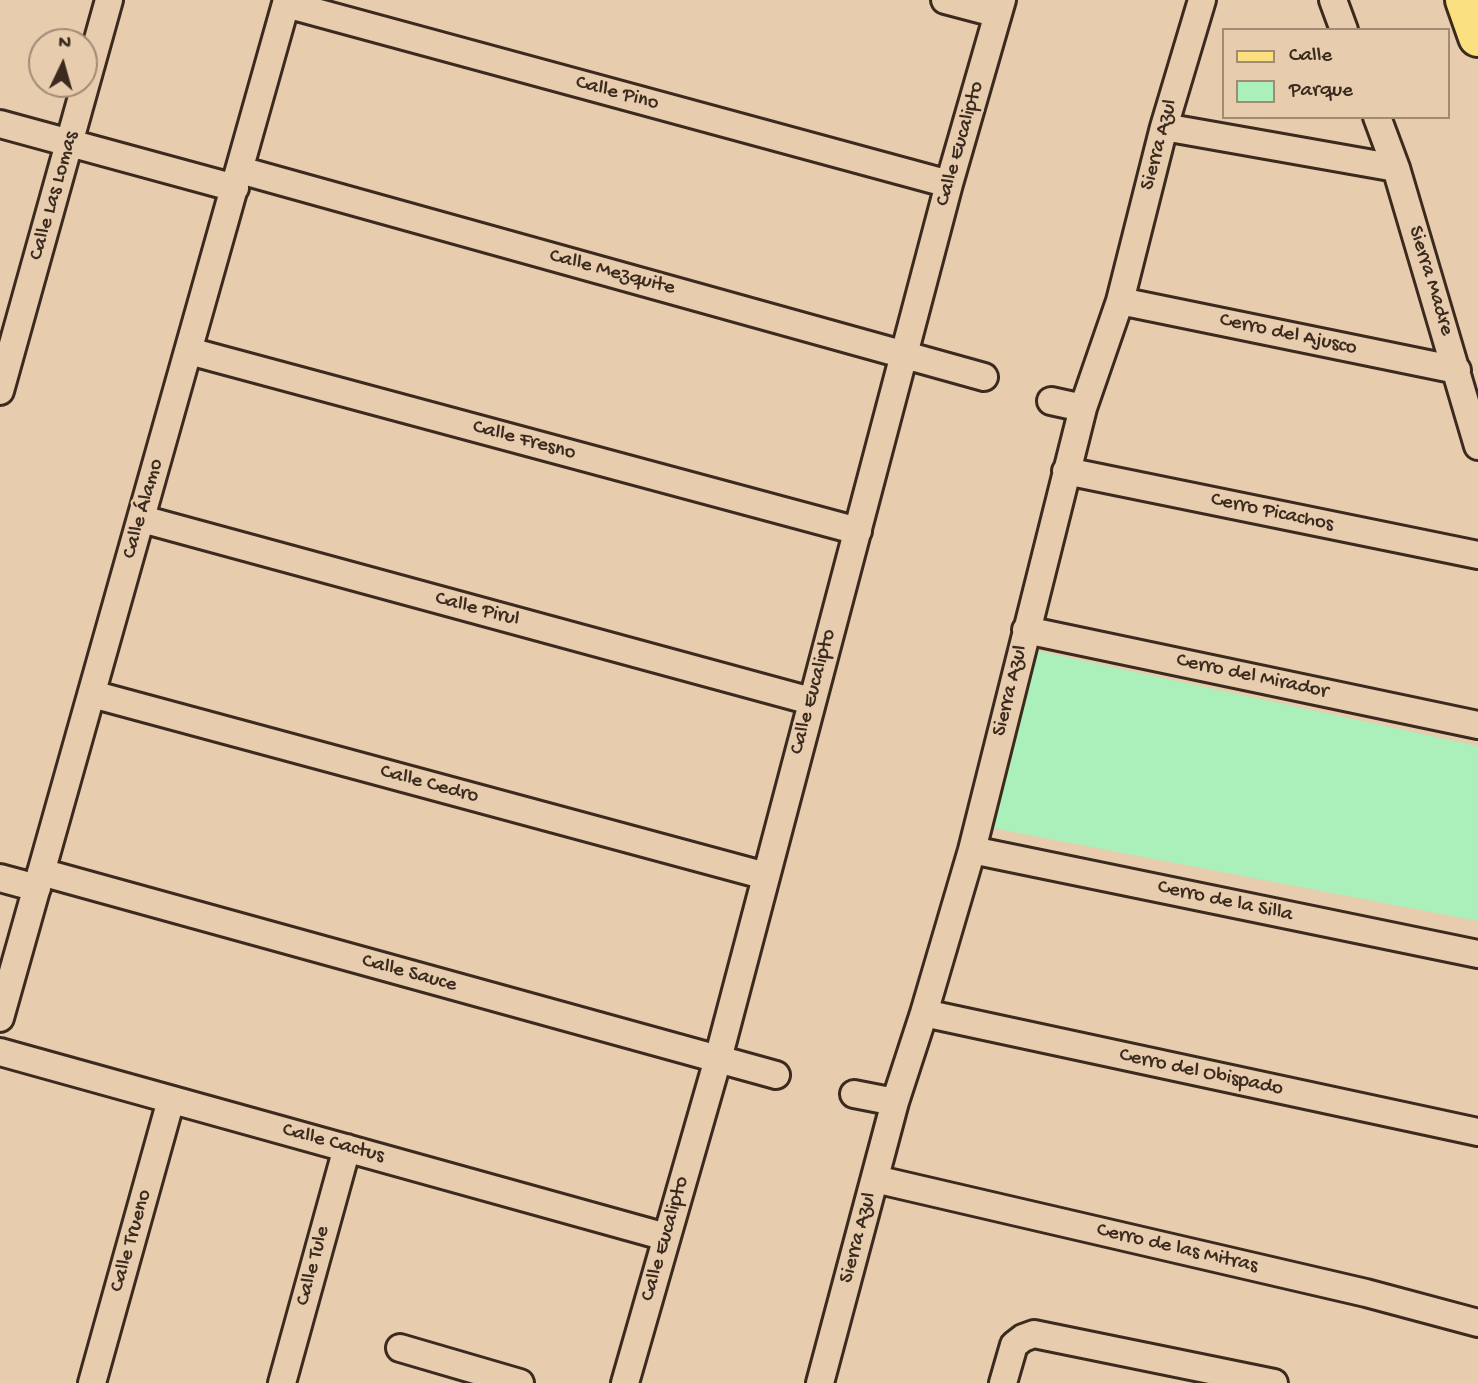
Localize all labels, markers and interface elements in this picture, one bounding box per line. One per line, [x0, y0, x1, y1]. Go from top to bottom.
north arrow [28, 28, 98, 98]
legend [1222, 28, 1450, 119]
text: N [58, 32, 72, 56]
text: Calle [1289, 44, 1332, 69]
street label: Calle Pino [573, 71, 661, 117]
street label: Calle Eucalipto [931, 79, 991, 209]
text: Parque [1289, 79, 1353, 104]
street label: Sierra Azul [1136, 97, 1184, 193]
street label: Calle Las Lomas [25, 129, 85, 263]
street label: Sierra Madre [1401, 223, 1459, 339]
street label: Calle Mezquite [546, 244, 678, 302]
street label: Cerro del Ajusco [1217, 308, 1359, 362]
street label: Calle Fresno [470, 415, 578, 467]
street label: Calle Álamo [118, 456, 170, 562]
street label: Cerro Picachos [1208, 488, 1336, 538]
street label: Calle Pirul [432, 587, 522, 633]
street label: Calle Eucalipto [785, 627, 843, 757]
street label: Sierra Azul [988, 643, 1034, 739]
street label: Cerro del Mirador [1174, 649, 1330, 705]
street label: Calle Cedro [377, 760, 481, 810]
street label: Cerro de la Silla [1155, 875, 1295, 929]
street label: Calle Sauce [359, 949, 459, 999]
street label: Cerro del Obispado [1117, 1043, 1285, 1103]
street label: Calle Cactus [279, 1118, 387, 1170]
street label: Calle Eucalipto [636, 1174, 696, 1304]
street label: Calle Trueno [105, 1187, 159, 1295]
street label: Sierra Azul [835, 1190, 883, 1286]
street label: Cerro de las Mitras [1094, 1218, 1260, 1280]
street label: Calle Tule [291, 1223, 337, 1309]

